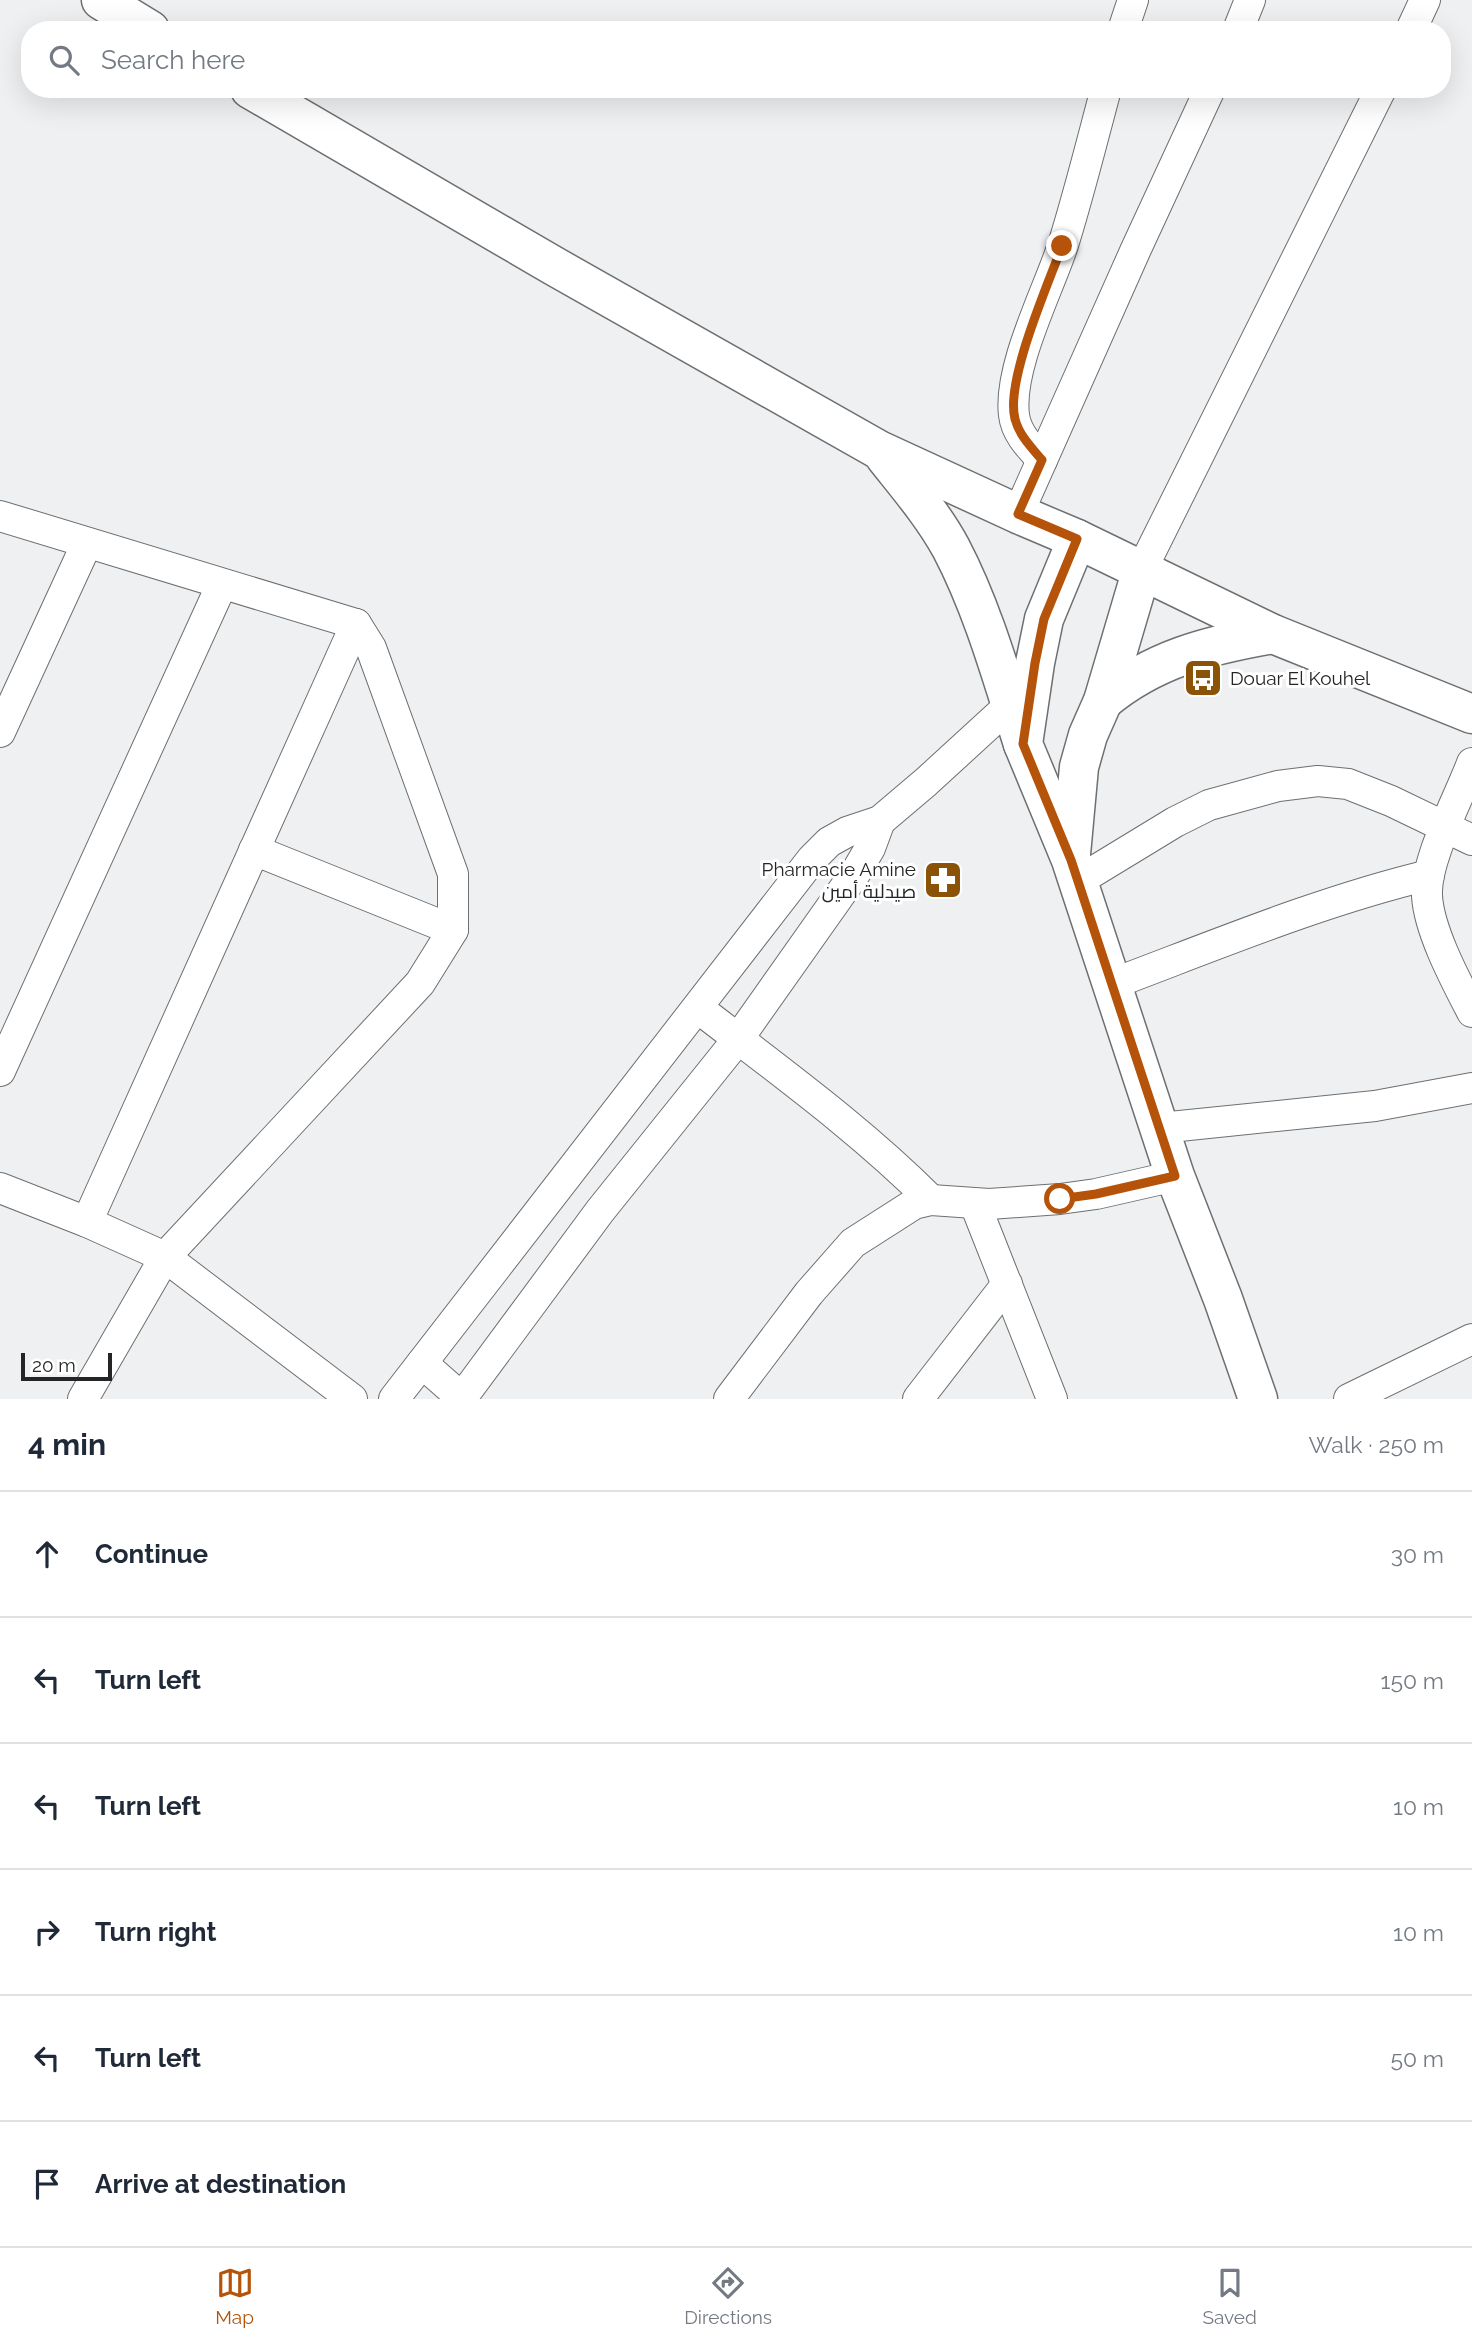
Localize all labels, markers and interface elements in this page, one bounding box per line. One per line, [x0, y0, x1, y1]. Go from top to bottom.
search box [21, 21, 1451, 98]
icon: search [45, 41, 83, 79]
text: Search here [101, 45, 245, 75]
route end [1046, 230, 1077, 261]
bus stop icon: Douar El Kouhel [1182, 657, 1224, 699]
place label: Douar El Kouhel [1230, 667, 1371, 689]
place label: Pharmacie Amine صيدلية أمين [762, 858, 916, 903]
pharmacy icon: Pharmacie Amine صيدلية أمين [922, 859, 964, 901]
route start [1044, 1183, 1075, 1214]
scale bar [21, 1350, 112, 1382]
text: 20 m [32, 1354, 76, 1376]
text: 4 min [28, 1427, 106, 1462]
text: Walk · 250 m [1309, 1431, 1444, 1458]
icon: ahead [28, 1535, 66, 1573]
text: Continue [95, 1539, 208, 1569]
text: 30 m [1391, 1541, 1444, 1568]
icon: left [28, 1661, 66, 1699]
text: Turn left [95, 1665, 201, 1695]
text: 150 m [1381, 1667, 1444, 1694]
icon: left [28, 1787, 66, 1825]
text: Turn left [95, 1791, 201, 1821]
text: 10 m [1393, 1793, 1444, 1820]
icon: right [28, 1913, 66, 1951]
text: Turn right [95, 1917, 216, 1947]
text: 10 m [1393, 1919, 1444, 1946]
icon: left [28, 2039, 66, 2077]
text: Turn left [95, 2043, 201, 2073]
text: 50 m [1390, 2045, 1444, 2072]
icon: arrive [28, 2165, 66, 2203]
text: Arrive at destination [95, 2169, 346, 2199]
tab: Map [215, 2264, 254, 2328]
tab: Directions [684, 2264, 772, 2328]
tab: Saved [1202, 2264, 1257, 2328]

